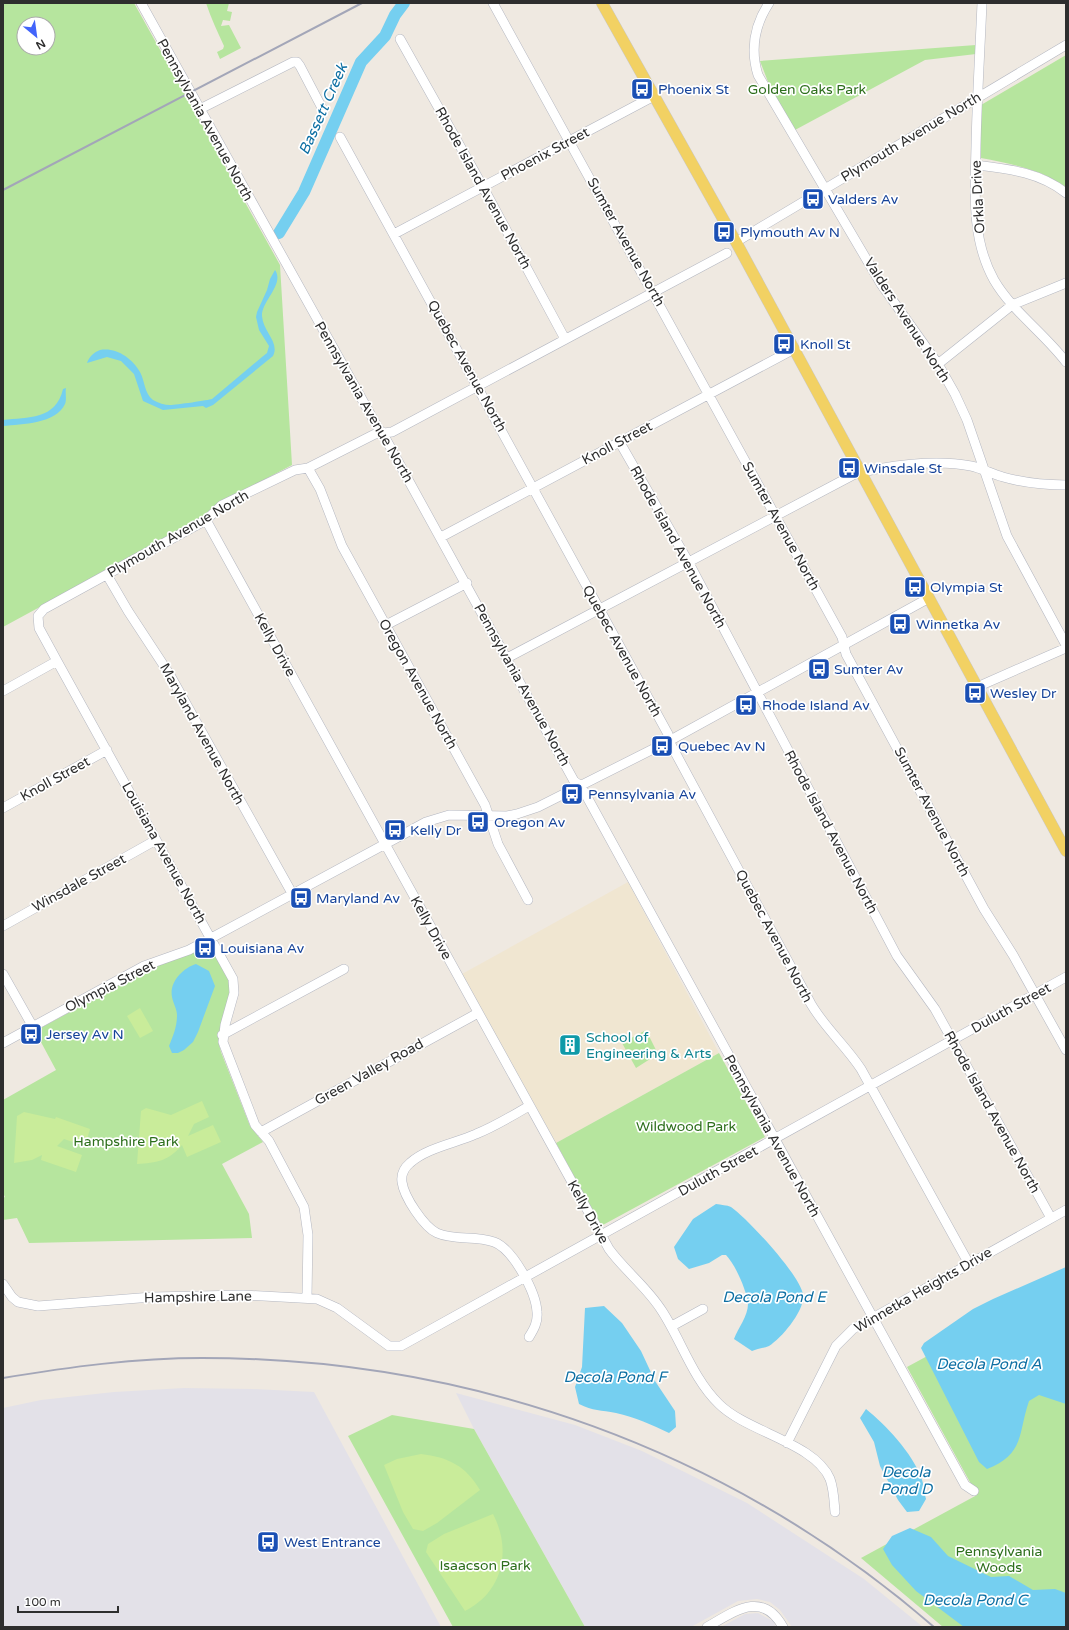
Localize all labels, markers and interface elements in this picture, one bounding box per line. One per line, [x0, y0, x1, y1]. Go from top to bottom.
north arrow [16, 16, 56, 56]
text: N [34, 36, 48, 52]
street label: Pennsylvania Avenue North [153, 36, 257, 204]
water label: Bassett Creek [295, 59, 352, 157]
bus stop icon: Phoenix St [629, 76, 655, 102]
place label: Phoenix St [658, 81, 730, 98]
park label: Golden Oaks Park [748, 81, 867, 98]
street label: Plymouth Avenue North [838, 88, 984, 186]
street label: Rhode Island Avenue North [431, 104, 535, 272]
street label: Phoenix Street [498, 123, 593, 184]
street label: Orkla Drive [968, 160, 988, 234]
street label: Sumter Avenue North [584, 175, 668, 309]
bus stop icon: Valders Av [800, 186, 826, 212]
place label: Valders Av [828, 191, 899, 208]
bus stop icon: Plymouth Av N [711, 219, 737, 245]
place label: Plymouth Av N [740, 224, 840, 241]
street label: Valders Avenue North [860, 254, 954, 386]
street label: Quebec Avenue North [424, 297, 510, 435]
street label: Pennsylvania Avenue North [311, 318, 417, 486]
bus stop icon: Knoll St [771, 331, 797, 357]
place label: Knoll St [800, 336, 851, 353]
street label: Knoll Street [579, 417, 656, 469]
bus stop icon: Winsdale St [836, 455, 862, 481]
street label: Sumter Avenue North [739, 459, 823, 593]
place label: Winsdale St [864, 460, 943, 477]
street label: Rhode Island Avenue North [626, 463, 730, 631]
street label: Plymouth Avenue North [104, 487, 252, 581]
bus stop icon: Olympia St [902, 574, 928, 600]
place label: Olympia St [930, 579, 1003, 596]
street label: Quebec Avenue North [579, 582, 665, 720]
street label: Pennsylvania Avenue North [470, 601, 574, 769]
street label: Kelly Drive [251, 610, 299, 680]
bus stop icon: Winnetka Av [887, 611, 913, 637]
street label: Oregon Avenue North [375, 616, 461, 752]
place label: Winnetka Av [916, 616, 1001, 633]
bus stop icon: Sumter Av [806, 656, 832, 682]
street label: Maryland Avenue North [156, 660, 248, 808]
place label: Sumter Av [834, 661, 904, 678]
bus stop icon: Wesley Dr [962, 680, 988, 706]
place label: Wesley Dr [990, 685, 1057, 702]
bus stop icon: Rhode Island Av [733, 692, 759, 718]
place label: Rhode Island Av [762, 697, 870, 714]
bus stop icon: Quebec Av N [649, 733, 675, 759]
place label: Quebec Av N [678, 738, 766, 755]
street label: Sumter Avenue North [891, 744, 973, 880]
street label: Rhode Island Avenue North [781, 747, 881, 917]
street label: Knoll Street [17, 753, 93, 805]
street label: Louisiana Avenue North [118, 779, 210, 927]
bus stop icon: Pennsylvania Av [559, 781, 585, 807]
place label: Pennsylvania Av [588, 786, 697, 803]
bus stop icon: Oregon Av [465, 809, 491, 835]
place label: Oregon Av [494, 814, 566, 831]
bus stop icon: Kelly Dr [382, 817, 408, 843]
place label: Kelly Dr [410, 822, 462, 839]
street label: Winsdale Street [29, 850, 129, 916]
street label: Quebec Avenue North [732, 867, 816, 1005]
bus stop icon: Maryland Av [288, 885, 314, 911]
place label: Maryland Av [316, 890, 401, 907]
street label: Kelly Drive [407, 893, 455, 963]
bus stop icon: Louisiana Av [192, 935, 218, 961]
place label: Louisiana Av [220, 940, 305, 957]
street label: Olympia Street [62, 956, 159, 1016]
street label: Duluth Street [968, 979, 1054, 1037]
bus stop icon: Jersey Av N [18, 1021, 44, 1047]
place label: Jersey Av N [46, 1026, 124, 1043]
street label: Rhode Island Avenue North [940, 1028, 1044, 1196]
place label: School of Engineering & Arts [586, 1029, 712, 1062]
building icon: School of Engineering & Arts [557, 1032, 583, 1058]
street label: Green Valley Road [312, 1035, 426, 1109]
street label: Pennsylvania Avenue North [720, 1052, 824, 1220]
park label: Wildwood Park [636, 1118, 736, 1135]
park label: Hampshire Park [73, 1133, 179, 1150]
street label: Duluth Street [675, 1142, 761, 1200]
street label: Kelly Drive [564, 1177, 612, 1247]
street label: Winnetka Heights Drive [851, 1244, 995, 1336]
street label: Hampshire Lane [144, 1288, 252, 1306]
water label: Decola Pond E [722, 1288, 828, 1306]
water label: Decola Pond A [936, 1355, 1042, 1373]
water label: Decola Pond F [563, 1368, 669, 1386]
water label: Decola Pond D [880, 1463, 933, 1498]
bus stop icon: West Entrance [255, 1529, 281, 1555]
place label: West Entrance [284, 1534, 381, 1551]
park label: Pennsylvania Woods [956, 1543, 1042, 1576]
park label: Isaacson Park [439, 1557, 531, 1574]
scale bar [18, 1588, 118, 1614]
water label: Decola Pond C [923, 1591, 1030, 1609]
text: 100 m [24, 1595, 61, 1609]

